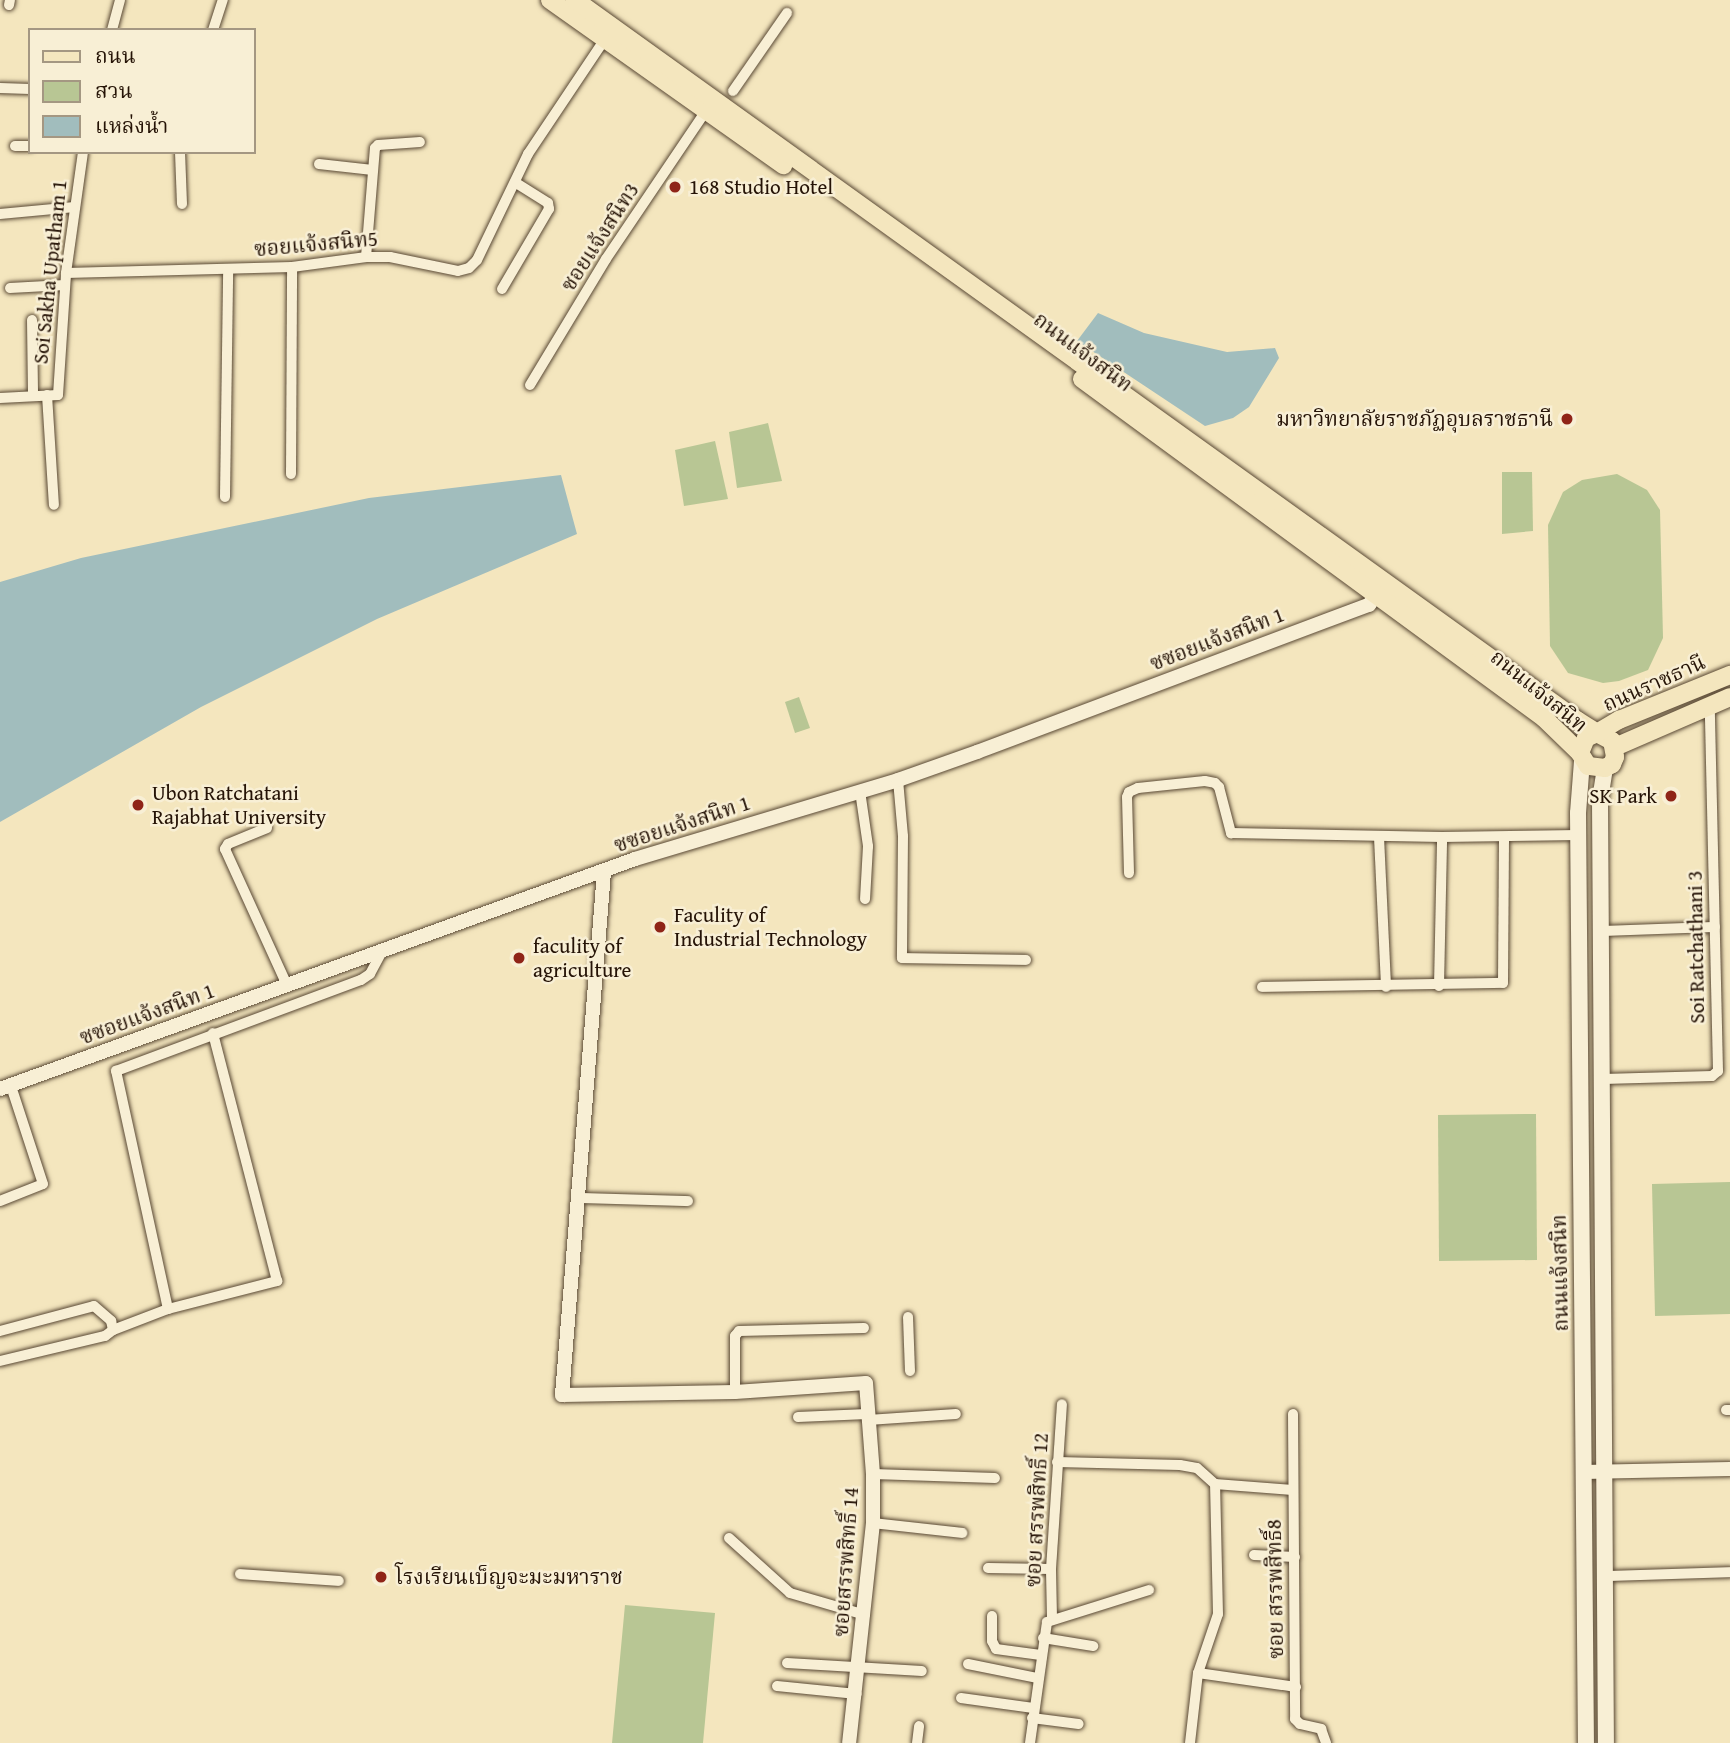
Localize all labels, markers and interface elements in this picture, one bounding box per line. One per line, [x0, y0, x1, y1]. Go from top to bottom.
legend [28, 28, 256, 154]
text: ถนน [95, 40, 136, 71]
text: สวน [95, 75, 133, 106]
text: แหล่งน้ำ [95, 110, 168, 141]
place label: 168 Studio Hotel [689, 174, 833, 200]
street label: ซอยแจ้งสนิท3 [556, 178, 644, 296]
street label: Soi Sakha Upatham 1 [28, 179, 72, 365]
marker: 168 Studio Hotel [667, 179, 683, 195]
street label: ซอยแจ้งสนิท5 [253, 226, 379, 262]
street label: ถนนแจ้งสนิท [1029, 307, 1137, 397]
place label: มหาวิทยาลัยราชภัฏอุบลราชธานี [1276, 406, 1553, 432]
marker: มหาวิทยาลัยราชภัฏอุบลราชธานี [1559, 411, 1575, 427]
street label: ซซอยแจ้งสนิท 1 [1146, 602, 1288, 676]
street label: ถนนแจ้งสนิท [1486, 644, 1592, 738]
street label: ถนนราชธานี [1599, 649, 1709, 717]
place label: Ubon Ratchatani Rajabhat University [152, 780, 326, 830]
place label: SK Park [1589, 783, 1657, 809]
marker: SK Park [1663, 788, 1679, 804]
street label: ซซอยแจ้งสนิท 1 [611, 790, 753, 858]
marker: Ubon Ratchatani Rajabhat University [130, 797, 146, 813]
street label: Soi Ratchathani 3 [1682, 870, 1710, 1024]
place label: Faculity of Industrial Technology [674, 902, 867, 952]
marker: Faculity of Industrial Technology [652, 919, 668, 935]
place label: faculity of agriculture [533, 933, 631, 983]
marker: faculity of agriculture [511, 950, 527, 966]
street label: ซซอยแจ้งสนิท 1 [76, 978, 218, 1050]
street label: ถนนแจ้งสนิท [1546, 1214, 1574, 1332]
street label: ซอย สรรพสิทธิ์ 12 [1020, 1432, 1054, 1588]
street label: ซอยสรรพสิทธิ์ 14 [828, 1486, 864, 1638]
street label: ซอย สรรพสิทธิ์8 [1261, 1519, 1289, 1659]
place label: โรงเรียนเบ็ญจะมะมหาราช [395, 1564, 623, 1590]
marker: โรงเรียนเบ็ญจะมะมหาราช [373, 1569, 389, 1585]

